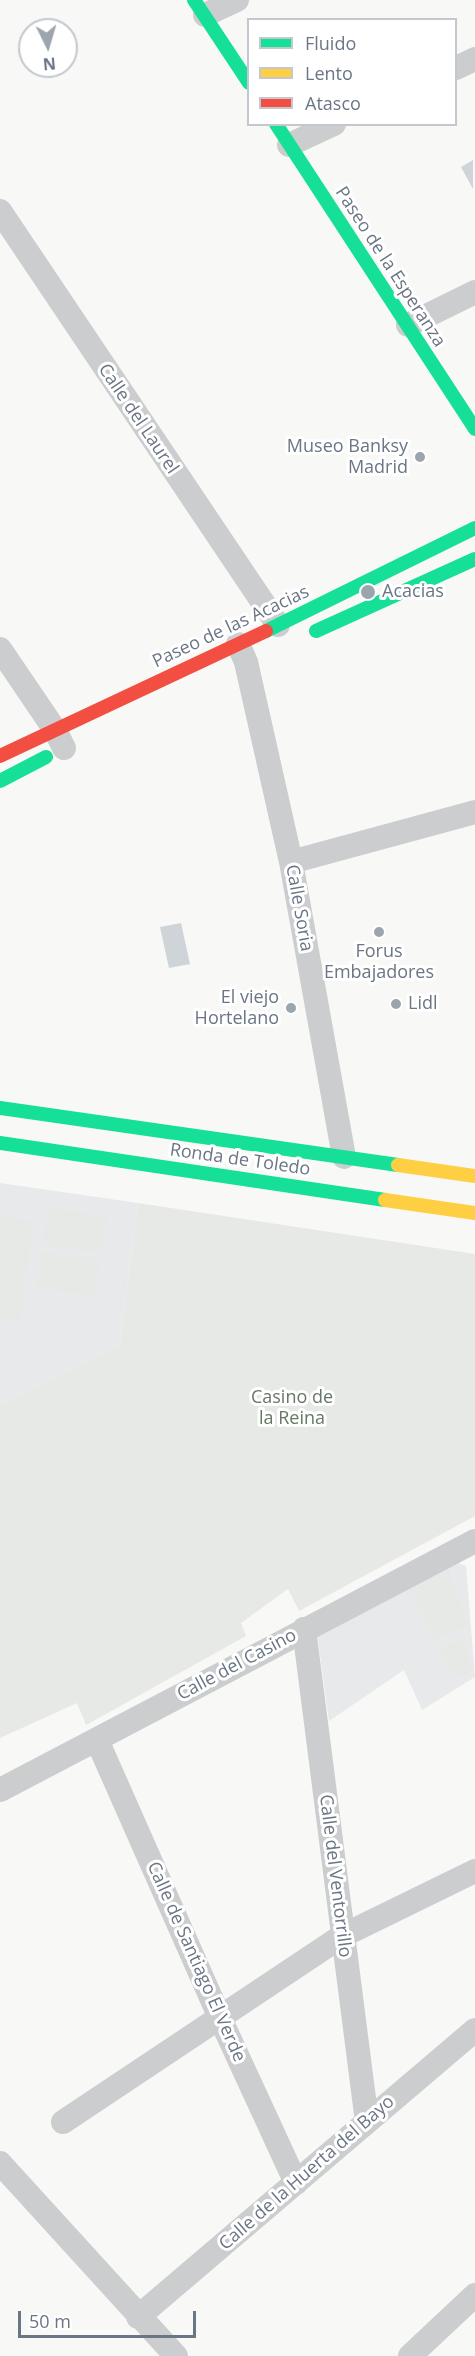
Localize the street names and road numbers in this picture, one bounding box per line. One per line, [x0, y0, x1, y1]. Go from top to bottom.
street label: Paseo de la Esperanza [330, 183, 450, 351]
street label: Calle del Laurel [93, 360, 183, 478]
street label: Paseo de las Acacias [149, 581, 313, 673]
street label: Calle Soria [281, 863, 317, 953]
street label: Ronda de Toledo [168, 1139, 312, 1181]
street label: Calle del Casino [174, 1625, 300, 1705]
street label: Calle del Ventorrillo [314, 1793, 356, 1959]
street label: Calle de Santiago El Verde [142, 1859, 250, 2065]
street label: Calle de la Huerta del Bayo [215, 2091, 399, 2255]

